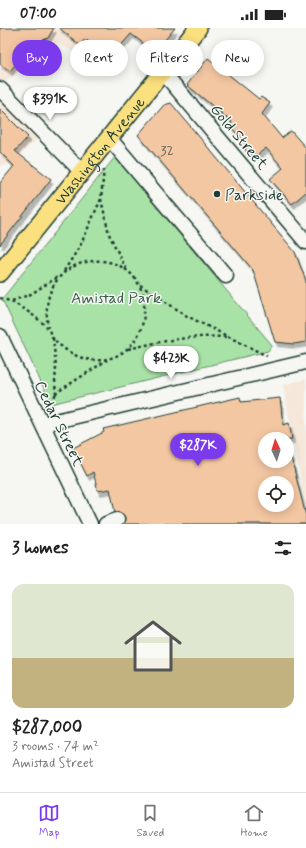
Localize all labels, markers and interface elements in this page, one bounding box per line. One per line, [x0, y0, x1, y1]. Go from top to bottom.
text: 07:00 [20, 4, 57, 24]
chip: Buy [12, 40, 62, 76]
chip: Rent [70, 40, 128, 76]
chip: Filters [136, 40, 203, 76]
chip: New [211, 40, 264, 76]
pin: $391K [22, 87, 78, 121]
text: $391K [32, 91, 68, 108]
street label: Washington Avenue [50, 92, 151, 209]
street label: Gold Street [205, 100, 273, 175]
house number: 32 [160, 142, 174, 160]
place label: Parkside [225, 185, 284, 206]
marker: Parkside [212, 189, 222, 199]
park label: Amistad Park [71, 288, 161, 309]
pin: $423K [143, 346, 199, 380]
text: $423K [153, 350, 189, 367]
street label: Cedar Street [29, 377, 89, 470]
north arrow [258, 432, 294, 468]
map controls [258, 432, 294, 512]
pin: $287K [170, 433, 226, 467]
text: $287K [179, 437, 217, 454]
button: locate [258, 476, 294, 512]
text: 3 homes [12, 537, 69, 559]
icon: filters [272, 537, 294, 559]
icon: home [117, 610, 189, 682]
text: $287,000 [12, 716, 82, 738]
text: 3 rooms · 74 m² [12, 738, 99, 755]
text: Amistad Street [12, 755, 94, 772]
tab: Map [38, 802, 60, 840]
tab: Saved [136, 802, 164, 840]
tab: Home [241, 802, 268, 840]

